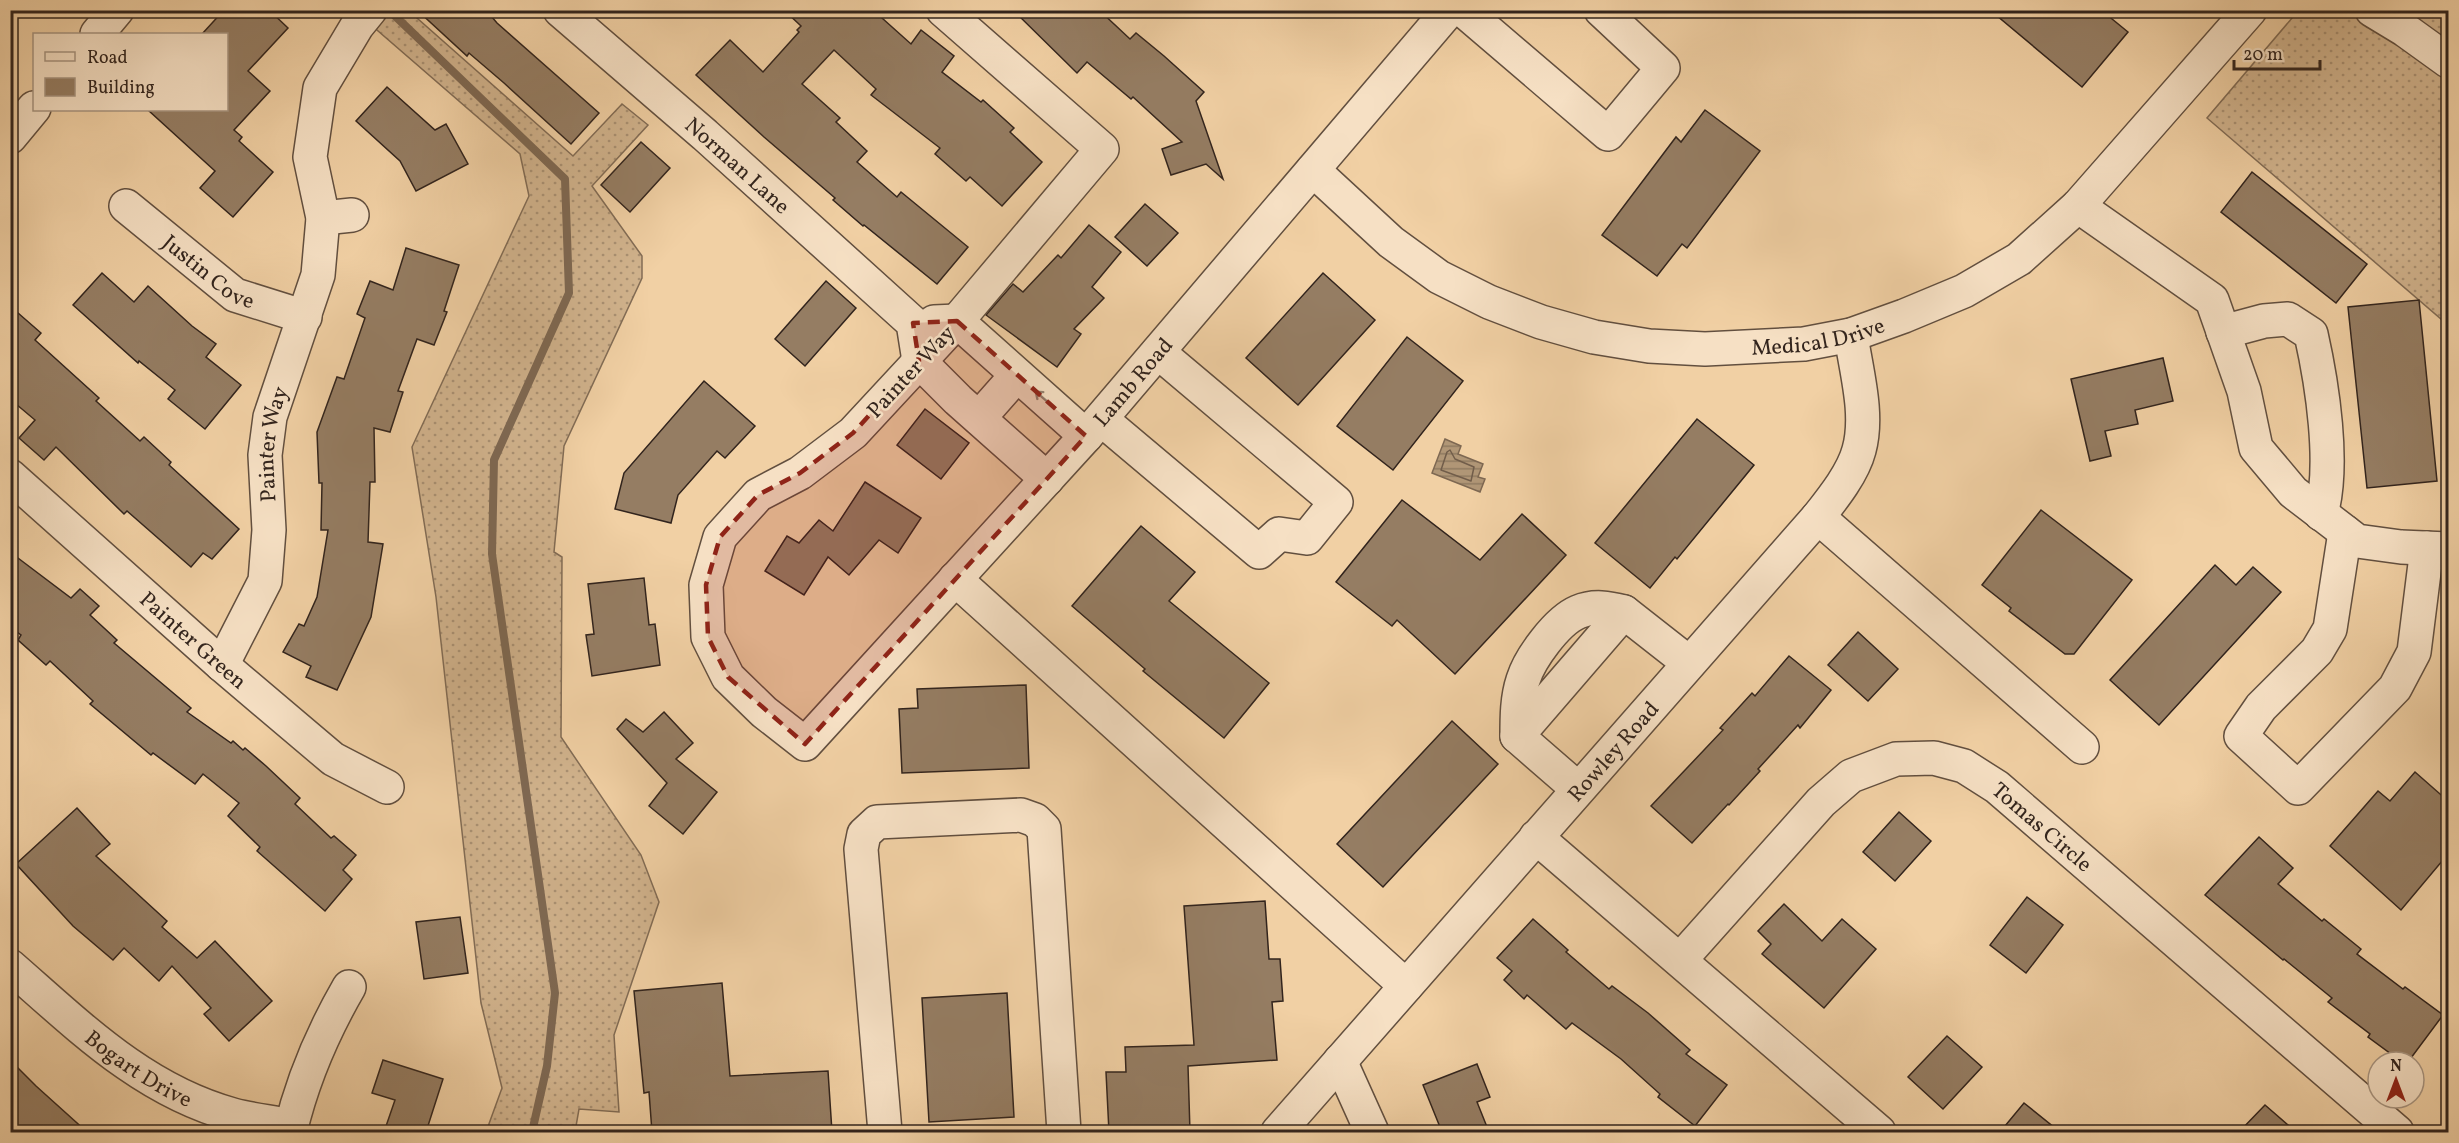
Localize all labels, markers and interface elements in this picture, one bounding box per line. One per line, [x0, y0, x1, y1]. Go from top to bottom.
legend [33, 33, 228, 111]
scale bar [2234, 33, 2320, 71]
text: 20 m [2243, 43, 2283, 68]
text: Road [87, 46, 128, 71]
text: Building [87, 76, 155, 101]
street label: Norman Lane [677, 111, 796, 223]
street label: Justin Cove [155, 229, 258, 318]
street label: Medical Drive [1751, 311, 1890, 365]
street label: Painter Way [861, 319, 963, 426]
street label: Lamb Road [1087, 332, 1182, 435]
street label: Painter Way [252, 383, 297, 503]
one-way arrow [1035, 390, 1050, 404]
street label: Painter Green [131, 585, 253, 698]
street label: Rowley Road [1561, 695, 1667, 810]
street label: Tomas Circle [1984, 776, 2098, 880]
street label: Bogart Drive [77, 1024, 197, 1116]
north arrow [2366, 1050, 2426, 1110]
text: N [2390, 1056, 2402, 1078]

